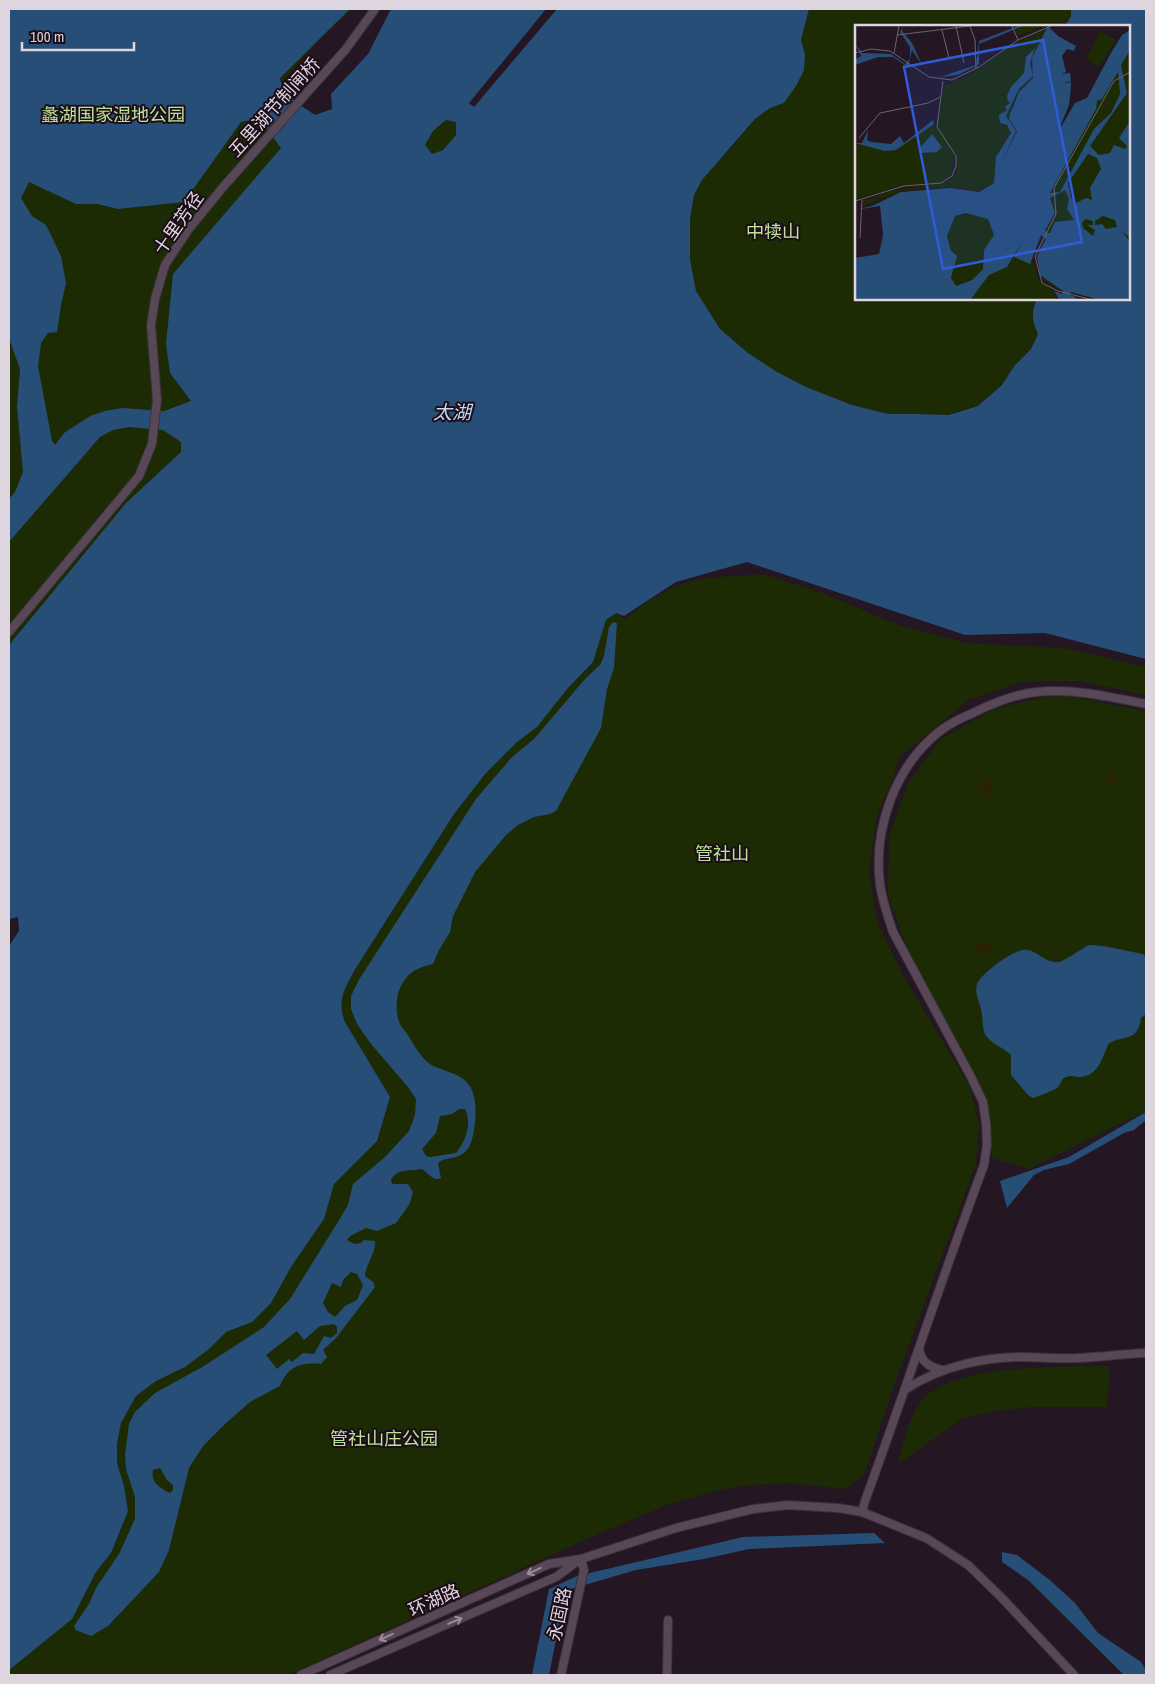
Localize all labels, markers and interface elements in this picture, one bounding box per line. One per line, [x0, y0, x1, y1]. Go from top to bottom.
scale bar [22, 20, 135, 52]
inset map [855, 25, 1130, 300]
text: 100 m [30, 26, 64, 47]
street label: 五里湖节制闸桥 [223, 52, 325, 162]
park label: 蠡湖国家湿地公园 [41, 102, 185, 127]
street label: 十里芳径 [147, 186, 209, 260]
park label: 中犊山 [746, 219, 800, 244]
water label: 太湖 [433, 399, 474, 425]
park label: 管社山 [695, 841, 749, 866]
park label: 管社山庄公园 [330, 1426, 438, 1451]
one-way arrow [527, 1566, 542, 1576]
street label: 环湖路 [404, 1578, 464, 1622]
street label: 永固路 [541, 1585, 577, 1643]
one-way arrow [447, 1615, 462, 1625]
one-way arrow [379, 1633, 394, 1643]

